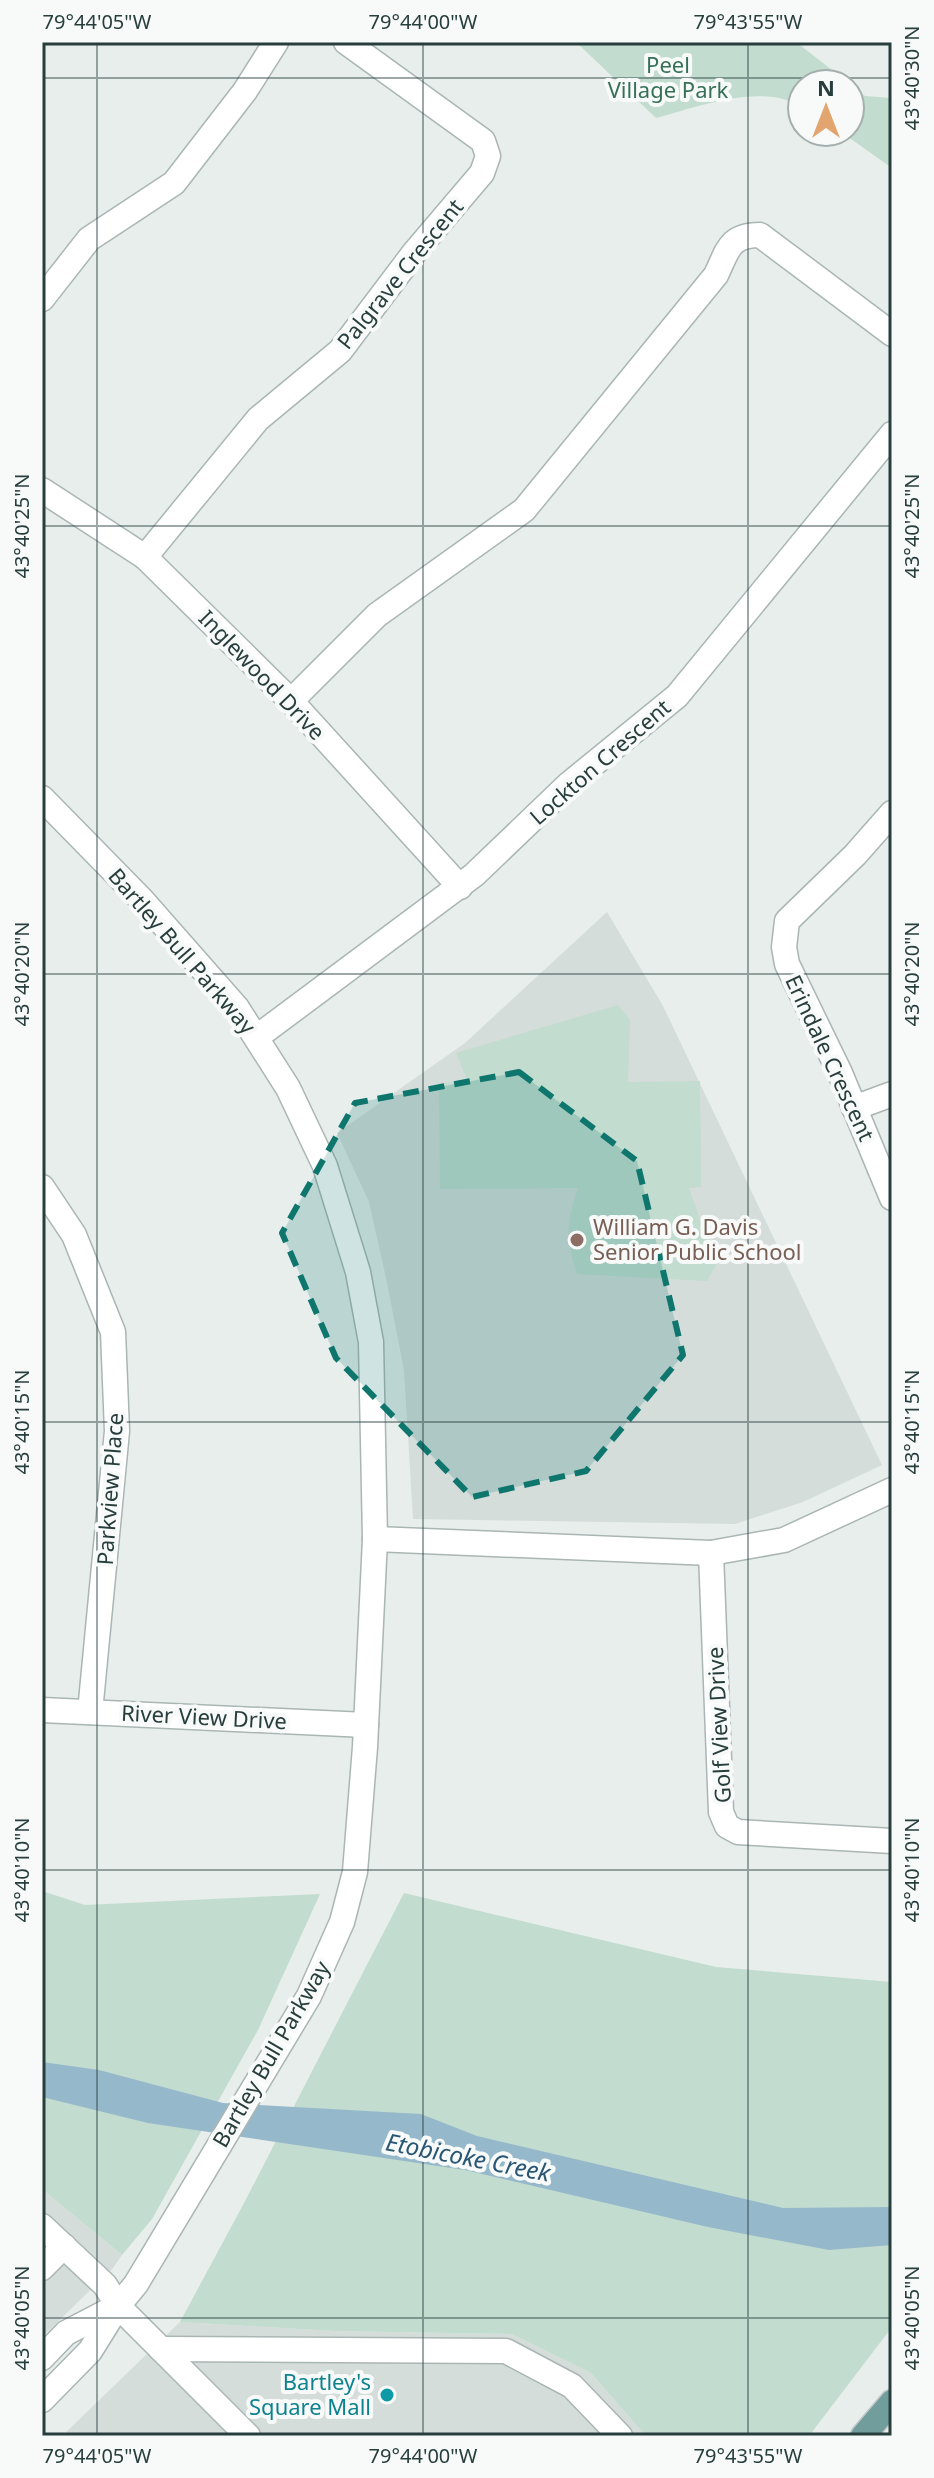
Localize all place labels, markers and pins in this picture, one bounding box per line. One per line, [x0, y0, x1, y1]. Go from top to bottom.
place label: William G. Davis Senior Public School [593, 1211, 801, 1266]
marker: William G. Davis Senior Public School [568, 1231, 586, 1249]
place label: Bartley's Square Mall [249, 2366, 371, 2421]
marker: Bartley's Square Mall [378, 2386, 396, 2404]

